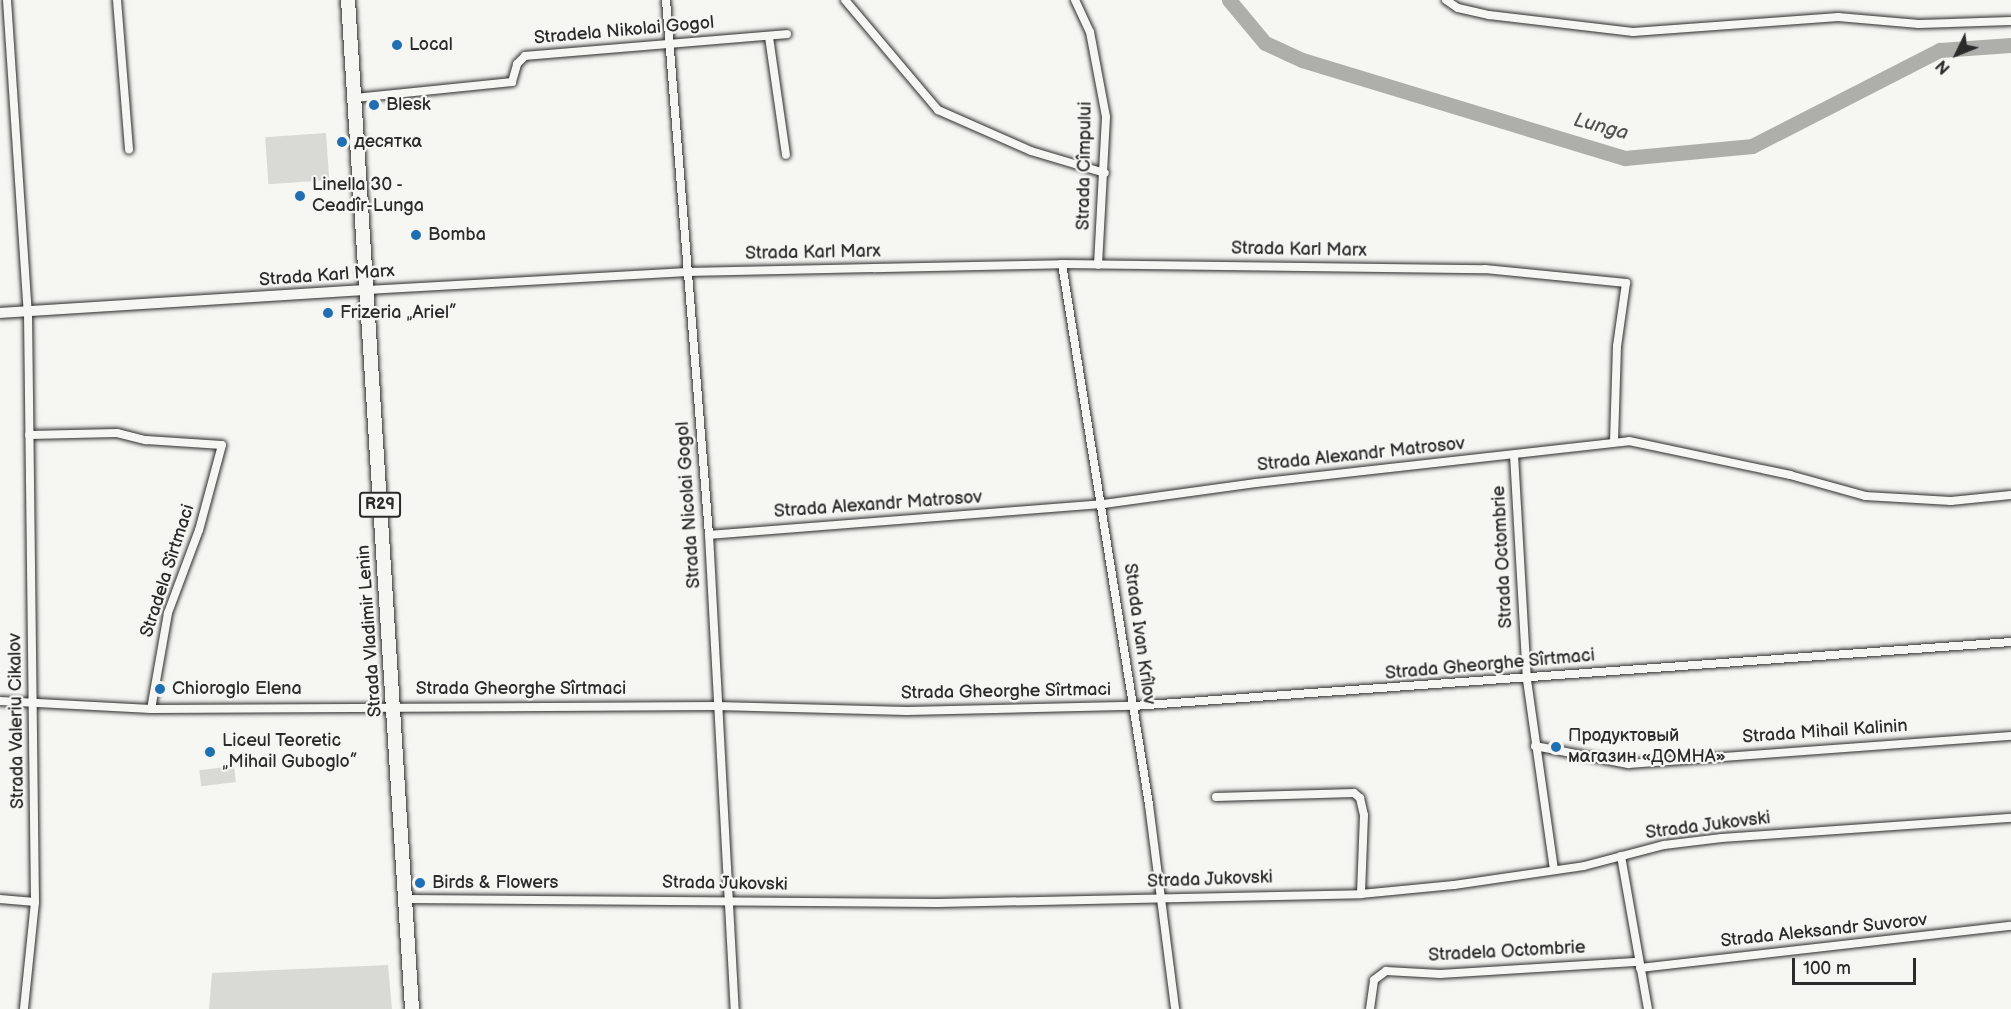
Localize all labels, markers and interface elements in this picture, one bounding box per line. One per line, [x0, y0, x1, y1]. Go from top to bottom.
street label: Stradela Nikolai Gogol [533, 12, 715, 50]
north arrow [1927, 24, 1987, 84]
place label: Local [409, 34, 453, 56]
marker: Local [390, 38, 404, 52]
text: N [1932, 56, 1955, 77]
place label: Blesk [386, 94, 431, 116]
marker: Blesk [367, 98, 381, 112]
street label: Strada Cîmpului [1073, 102, 1097, 230]
water label: Lunga [1571, 108, 1631, 146]
place label: десятка [354, 131, 422, 153]
marker: десятка [335, 135, 349, 149]
place label: Linella 30 - Ceadîr-Lunga [312, 175, 424, 218]
marker: Linella 30 - Ceadîr-Lunga [293, 189, 307, 203]
place label: Bomba [428, 224, 486, 246]
marker: Bomba [409, 228, 423, 242]
street label: Strada Karl Marx [1231, 238, 1367, 262]
street label: Strada Karl Marx [745, 241, 881, 265]
street label: Strada Karl Marx [259, 260, 395, 292]
place label: Frizeria „Ariel” [340, 302, 457, 324]
marker: Frizeria „Ariel” [321, 306, 335, 320]
street label: Strada Nicolai Gogol [672, 421, 706, 589]
street label: Strada Alexandr Matrosov [1256, 433, 1466, 477]
street label: Strada Octombrie [1488, 485, 1518, 629]
street label: Strada Alexandr Matrosov [773, 487, 983, 523]
road number: R29 [359, 492, 401, 518]
street label: Stradela Sîrtmaci [136, 502, 200, 640]
street label: Strada Vladimir Lenin [353, 544, 387, 718]
street label: Strada Ivan Krîlov [1118, 562, 1160, 706]
street label: Strada Valeriu Cikalov [5, 633, 29, 809]
street label: Strada Gheorghe Sîrtmaci [1384, 645, 1596, 685]
place label: Chioroglo Elena [172, 678, 302, 700]
street label: Strada Gheorghe Sîrtmaci [416, 678, 626, 700]
street label: Strada Gheorghe Sîrtmaci [900, 679, 1112, 705]
marker: Chioroglo Elena [153, 682, 167, 696]
street label: Strada Mihail Kalinin [1742, 715, 1908, 749]
place label: Продуктовый магазин «ДОМНА» [1568, 726, 1726, 768]
place label: Liceul Teoretic „Mihail Guboglo” [222, 731, 357, 774]
marker: Продуктовый магазин «ДОМНА» [1549, 740, 1563, 754]
marker: Liceul Teoretic „Mihail Guboglo” [203, 745, 217, 759]
street label: Strada Jukovski [1644, 808, 1772, 844]
street label: Strada Jukovski [1146, 867, 1274, 893]
place label: Birds & Flowers [432, 872, 558, 894]
street label: Strada Jukovski [661, 872, 789, 896]
marker: Birds & Flowers [413, 876, 427, 890]
street label: Strada Aleksandr Suvorov [1719, 909, 1929, 953]
street label: Stradela Octombrie [1428, 937, 1586, 967]
scale bar [1795, 946, 1920, 984]
text: 100 m [1803, 958, 1851, 979]

